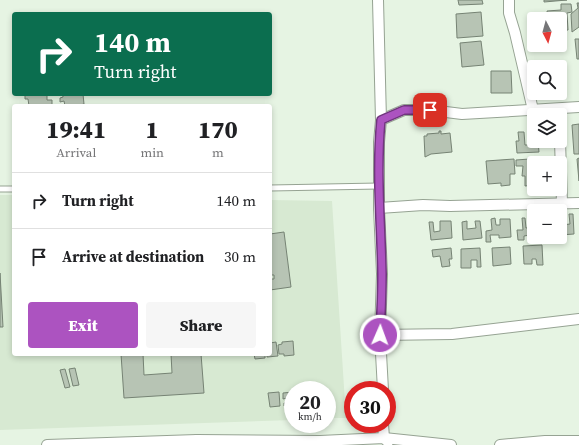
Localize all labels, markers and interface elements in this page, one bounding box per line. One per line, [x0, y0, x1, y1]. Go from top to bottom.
north arrow [527, 12, 567, 52]
map controls [527, 12, 567, 244]
text: 140 m [94, 23, 171, 61]
icon: right [28, 28, 80, 80]
text: Turn right [94, 59, 176, 84]
button: search [527, 60, 567, 100]
pin [413, 93, 447, 127]
icon: arrive [419, 99, 441, 121]
button: layers [527, 108, 567, 148]
text: 19:41 [46, 113, 106, 146]
text: 1 [146, 113, 159, 146]
text: 170 [198, 113, 238, 146]
text: Arrival [56, 144, 96, 161]
text: min [140, 144, 164, 161]
text: m [212, 144, 224, 161]
button: + [527, 156, 567, 196]
icon: right [28, 190, 50, 212]
text: Turn right [62, 190, 134, 211]
text: 140 m [216, 190, 256, 211]
button: − [527, 204, 567, 244]
icon: arrive [28, 246, 50, 268]
text: Arrive at destination [62, 246, 204, 267]
text: 30 m [224, 246, 256, 267]
button: Exit [28, 302, 138, 348]
button: Share [146, 302, 256, 348]
position arrow [359, 314, 401, 356]
speed limit sign: 30 [344, 381, 396, 433]
text: 20 [299, 388, 321, 416]
text: km/h [298, 410, 322, 423]

